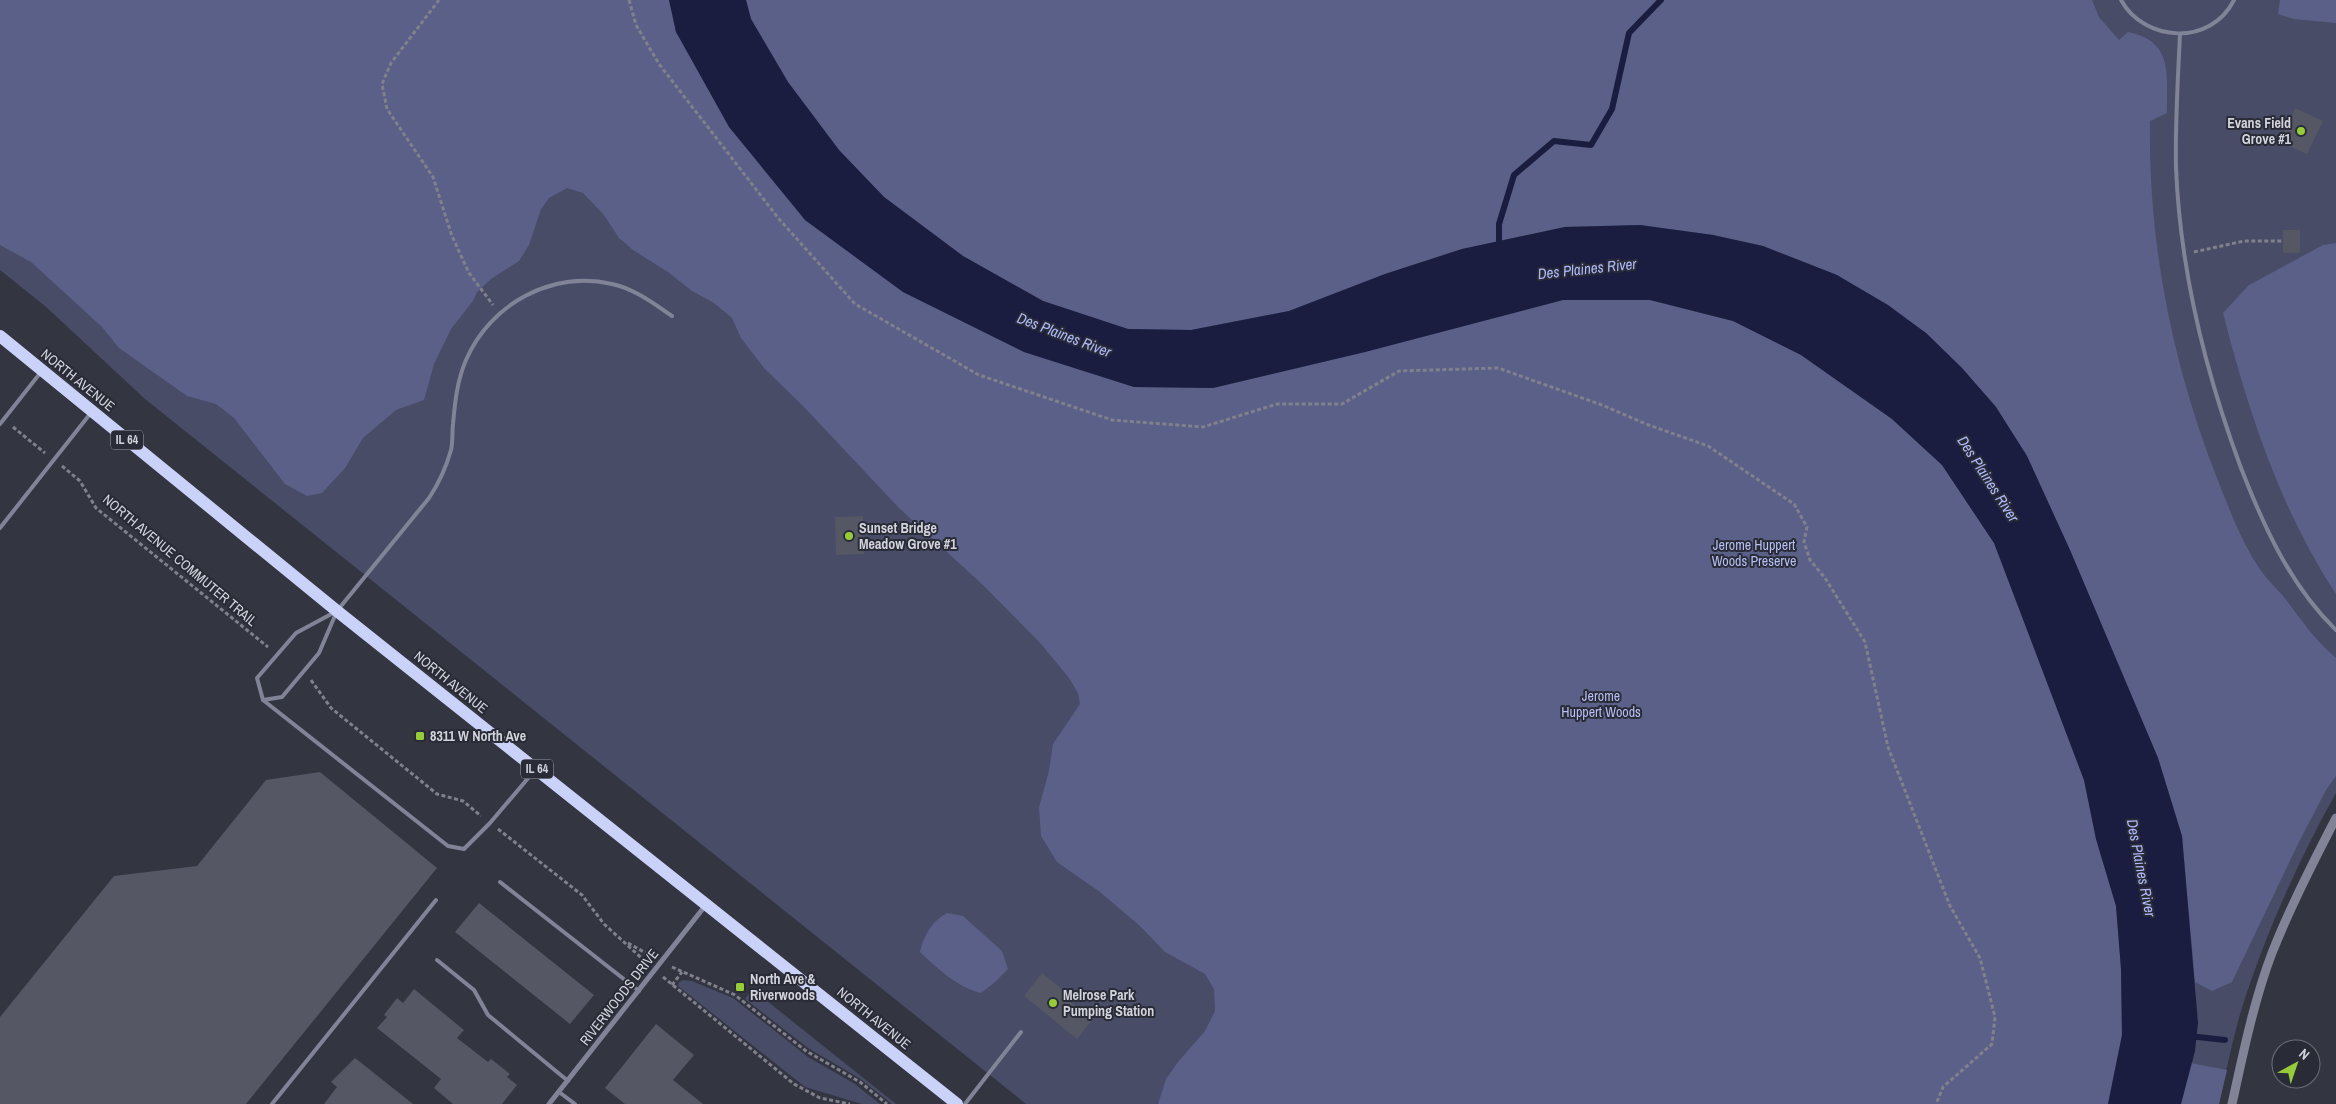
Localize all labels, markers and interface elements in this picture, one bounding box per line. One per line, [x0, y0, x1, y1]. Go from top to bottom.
place label: Evans Field Grove #1 [2227, 114, 2292, 148]
marker: Evans Field Grove #1 [2295, 125, 2307, 137]
water label: Des Plaines River [1537, 253, 1638, 284]
water label: Des Plaines River [1014, 307, 1115, 362]
street label: NORTH AVENUE [38, 345, 118, 415]
road number: IL 64 [111, 430, 143, 450]
water label: Des Plaines River [1953, 431, 2025, 527]
street label: NORTH AVENUE COMMUTER TRAIL [99, 490, 261, 630]
place label: Sunset Bridge Meadow Grove #1 [859, 519, 957, 553]
marker: Sunset Bridge Meadow Grove #1 [843, 530, 855, 542]
park label: Jerome Huppert Woods Preserve [1712, 536, 1796, 570]
street label: NORTH AVENUE [411, 647, 491, 717]
park label: Jerome Huppert Woods [1561, 687, 1641, 721]
place label: 8311 W North Ave [430, 727, 526, 745]
marker: 8311 W North Ave [414, 730, 426, 742]
road number: IL 64 [521, 760, 553, 779]
water label: Des Plaines River [2122, 817, 2161, 919]
street label: RIVERWOODS DRIVE [576, 945, 662, 1049]
place label: North Ave & Riverwoods [750, 970, 816, 1004]
marker: North Ave & Riverwoods [734, 981, 746, 993]
street label: NORTH AVENUE [834, 983, 914, 1053]
place label: Melrose Park Pumping Station [1063, 986, 1154, 1020]
marker: Melrose Park Pumping Station [1047, 997, 1059, 1009]
north arrow [2271, 1039, 2321, 1089]
text: N [2295, 1044, 2313, 1064]

